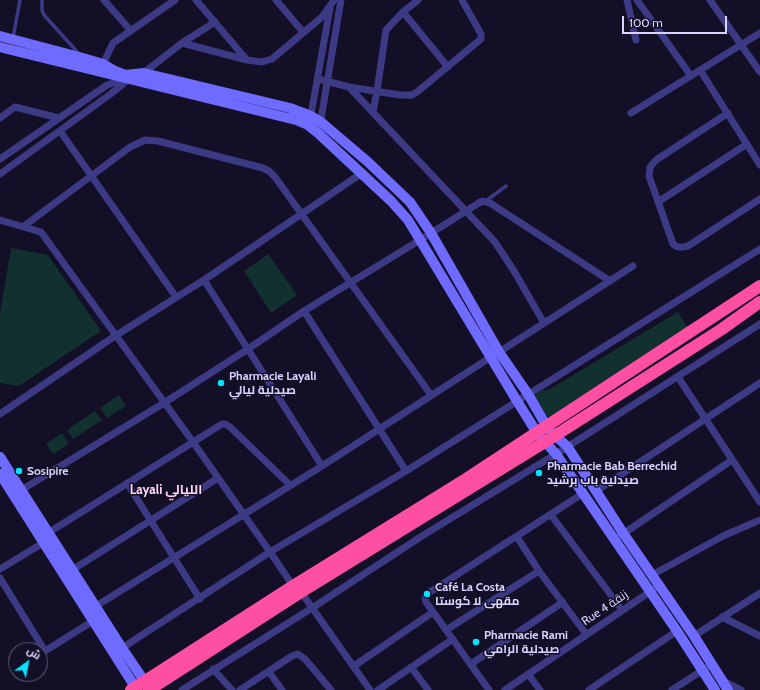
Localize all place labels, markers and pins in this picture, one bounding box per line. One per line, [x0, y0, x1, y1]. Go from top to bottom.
place label: Pharmacie Layali صيدلية ليالي [229, 369, 316, 397]
marker: Pharmacie Layali صيدلية ليالي [216, 378, 226, 388]
place label: Pharmacie Bab Berrechid صيدلية باب برشيد [547, 459, 677, 487]
place label: Sosipire [27, 464, 69, 478]
marker: Sosipire [14, 466, 24, 476]
marker: Pharmacie Bab Berrechid صيدلية باب برشيد [534, 468, 544, 478]
place label: Café La Costa مقهى لا كوستا [435, 580, 519, 608]
marker: Café La Costa مقهى لا كوستا [422, 589, 432, 599]
place label: Pharmacie Rami صيدلية الرامي [484, 628, 568, 656]
marker: Pharmacie Rami صيدلية الرامي [471, 637, 481, 647]

